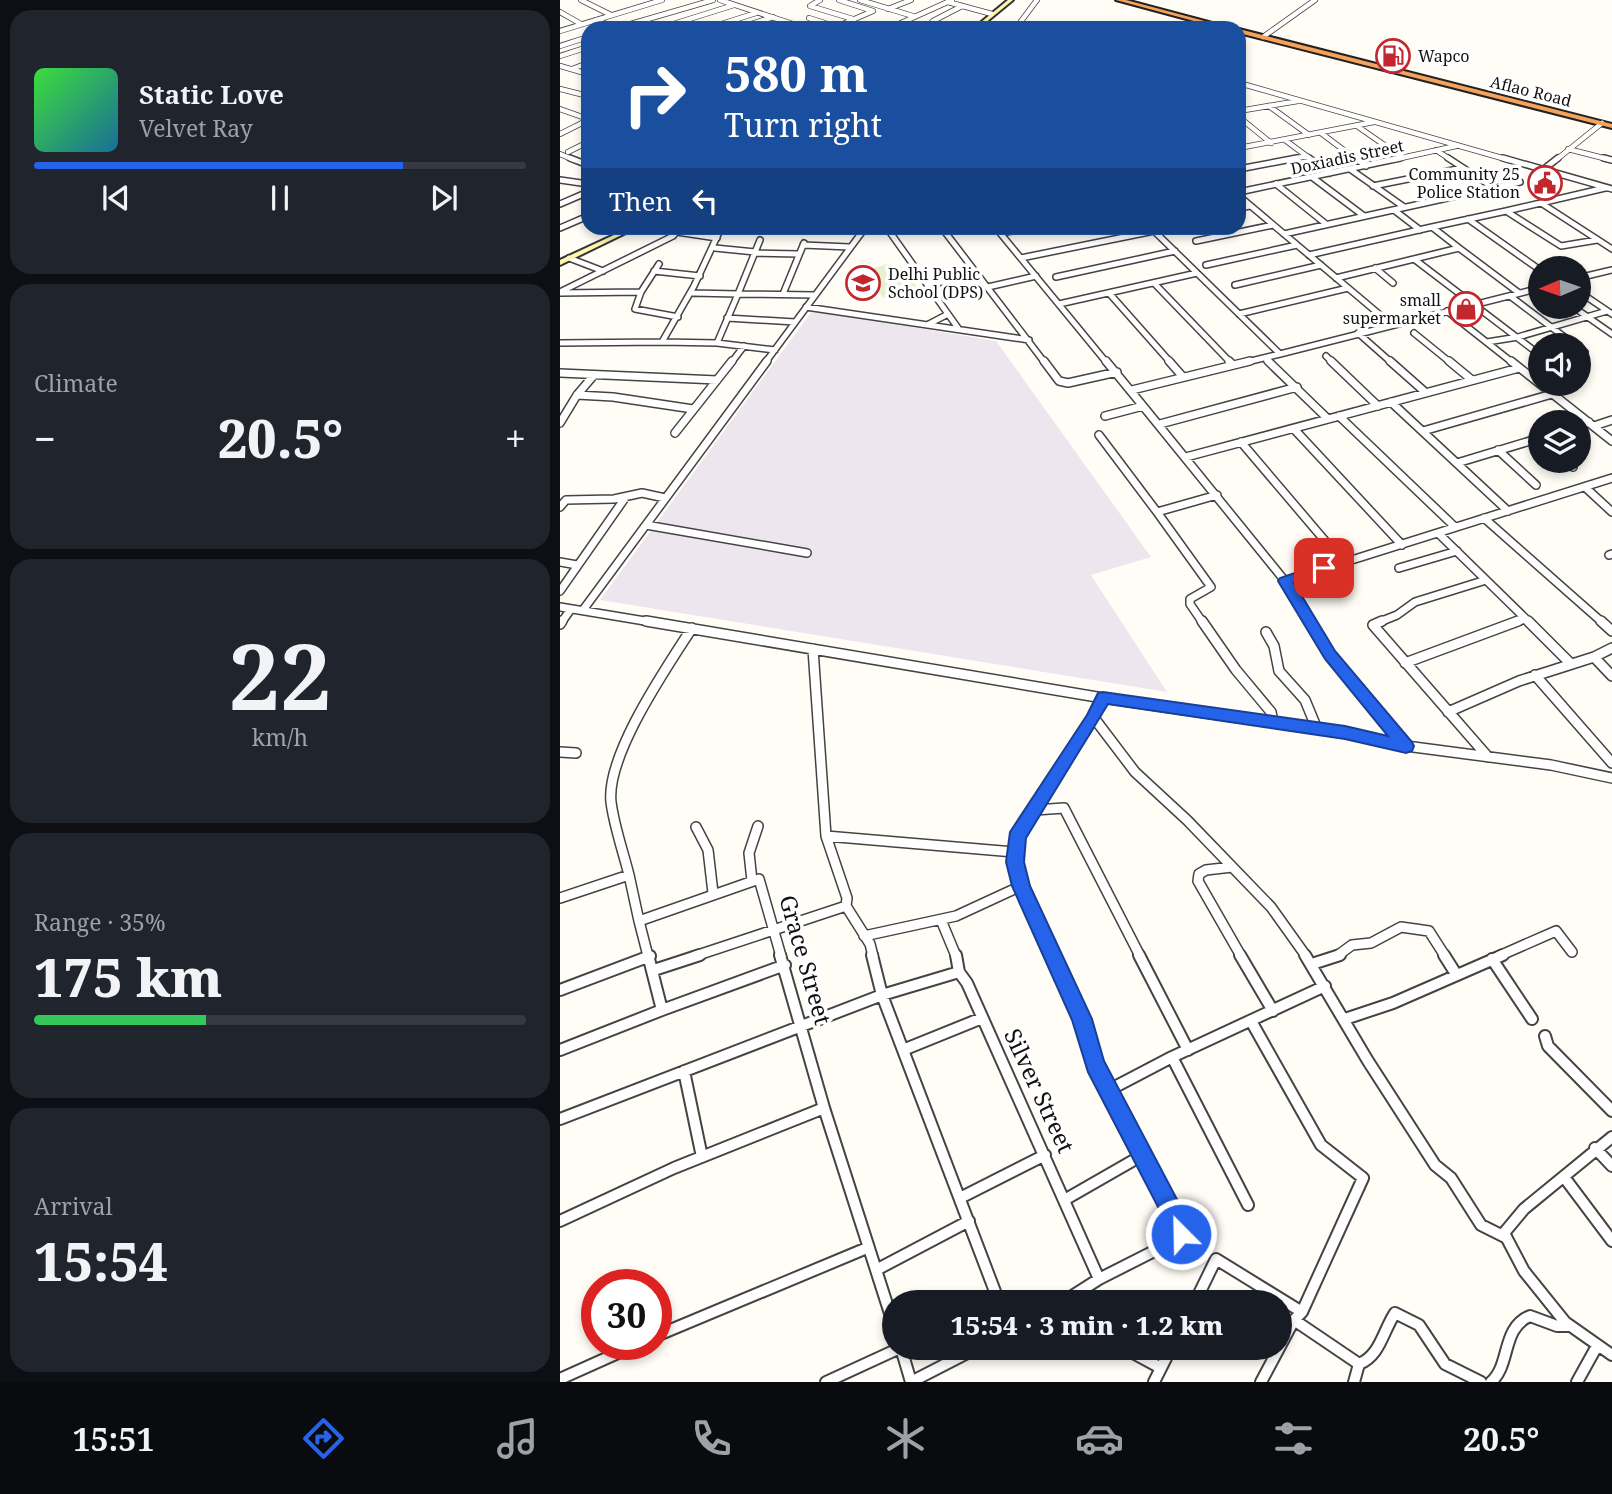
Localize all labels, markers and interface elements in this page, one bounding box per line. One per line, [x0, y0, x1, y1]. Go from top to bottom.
fuel station icon: Wapco [1374, 37, 1412, 75]
text: 580 m [724, 40, 868, 106]
place label: Wapco [1418, 45, 1470, 67]
icon: right [609, 49, 700, 140]
street label: Aflao Road [1488, 70, 1574, 112]
text: Static Love [139, 76, 284, 112]
text: Turn right [724, 103, 882, 146]
text: Velvet Ray [139, 112, 253, 144]
street label: Doxiadis Street [1288, 134, 1406, 180]
place label: Community 25 Police Station [1408, 163, 1520, 203]
public building icon: Community 25 Police Station [1526, 164, 1564, 202]
icon: previous [97, 179, 135, 217]
icon: pause [261, 179, 299, 217]
icon: next [425, 179, 463, 217]
icon: left [686, 182, 724, 220]
text: Then [609, 183, 672, 219]
north arrow [1528, 256, 1591, 318]
map controls [1528, 256, 1591, 473]
place label: Delhi Public School (DPS) [888, 263, 983, 303]
school or university icon: Delhi Public School (DPS) [844, 264, 882, 302]
place label: small supermarket [1343, 289, 1441, 329]
shop icon: small supermarket [1447, 290, 1485, 328]
button: sound [1528, 333, 1591, 396]
text: Climate [34, 367, 118, 399]
text: 20.5° [218, 402, 343, 473]
button: layers [1528, 410, 1591, 473]
text: − [34, 412, 56, 464]
text: + [505, 412, 526, 464]
pin [1294, 538, 1354, 598]
icon: arrive [1305, 549, 1343, 587]
text: 22 [229, 613, 331, 737]
text: km/h [252, 721, 308, 753]
street label: Grace Street [772, 891, 840, 1028]
text: Range · 35% [34, 906, 166, 938]
text: 175 km [34, 941, 222, 1012]
street label: Silver Street [997, 1023, 1083, 1158]
text: Arrival [34, 1190, 113, 1222]
position arrow [1144, 1197, 1218, 1271]
text: 15:54 [34, 1225, 168, 1296]
speed limit sign: 30 [581, 1269, 672, 1360]
text: 15:54 · 3 min · 1.2 km [951, 1307, 1223, 1343]
icon: directions [299, 1414, 348, 1463]
icon: music [493, 1414, 542, 1463]
icon: phone [687, 1414, 736, 1463]
icon: climate [881, 1414, 930, 1463]
icon: car [1075, 1414, 1124, 1463]
icon: filters [1269, 1414, 1318, 1463]
text: 15:51 [72, 1417, 155, 1460]
text: 20.5° [1463, 1417, 1539, 1460]

